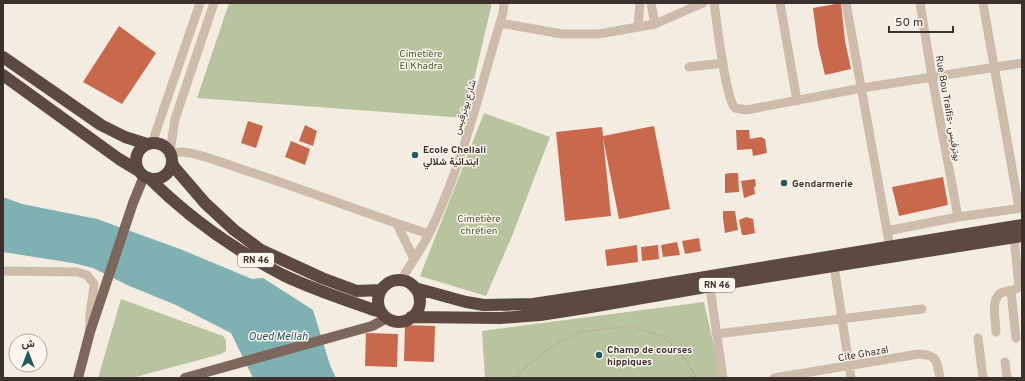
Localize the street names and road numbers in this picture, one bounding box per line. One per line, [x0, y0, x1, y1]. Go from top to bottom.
street label: Rue Bou Traifis- بوترفيس [932, 54, 963, 162]
street label: شارع بوترفيس [451, 78, 480, 136]
road number: RN 46 [238, 253, 274, 267]
road number: RN 46 [699, 278, 735, 292]
street label: Cite Ghazal [837, 344, 890, 365]

